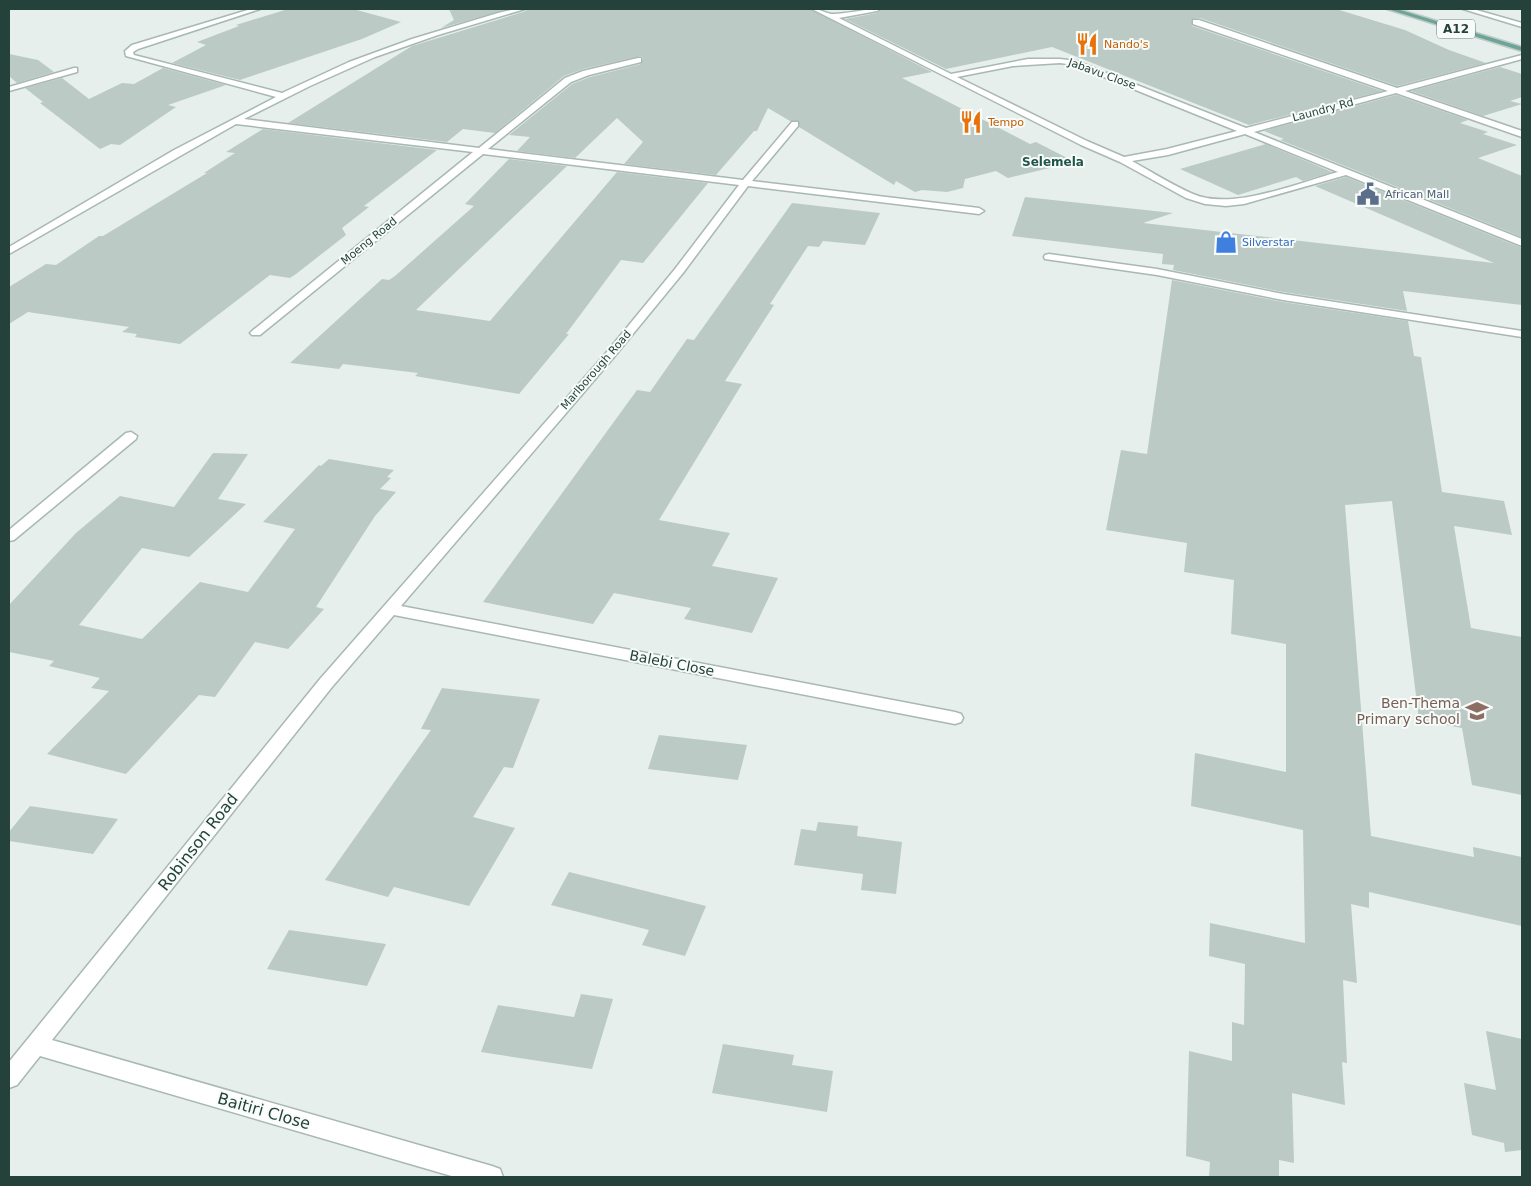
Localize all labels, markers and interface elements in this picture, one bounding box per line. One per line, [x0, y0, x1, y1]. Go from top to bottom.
road number: A12 [1437, 20, 1475, 38]
restaurant icon: Nando's [1074, 31, 1100, 57]
place label: Nando's [1104, 38, 1149, 51]
street label: Jabavu Close [1066, 55, 1138, 92]
street label: Laundry Rd [1291, 96, 1355, 124]
restaurant icon: Tempo [958, 109, 984, 135]
place label: Tempo [987, 116, 1024, 129]
district label: Selemela [1022, 155, 1084, 169]
public building icon: African Mall [1355, 181, 1381, 207]
place label: African Mall [1385, 188, 1449, 201]
street label: Moeng Road [338, 215, 400, 267]
shop icon: Silverstar [1213, 229, 1239, 255]
place label: Silverstar [1242, 236, 1295, 249]
street label: Marlborough Road [558, 328, 634, 412]
street label: Balebi Close [628, 647, 716, 679]
place label: Ben-Thema Primary school [1357, 695, 1460, 727]
school or university icon: Ben-Thema Primary school [1464, 698, 1490, 724]
street label: Robinson Road [154, 789, 242, 895]
street label: Baitiri Close [215, 1089, 313, 1133]

